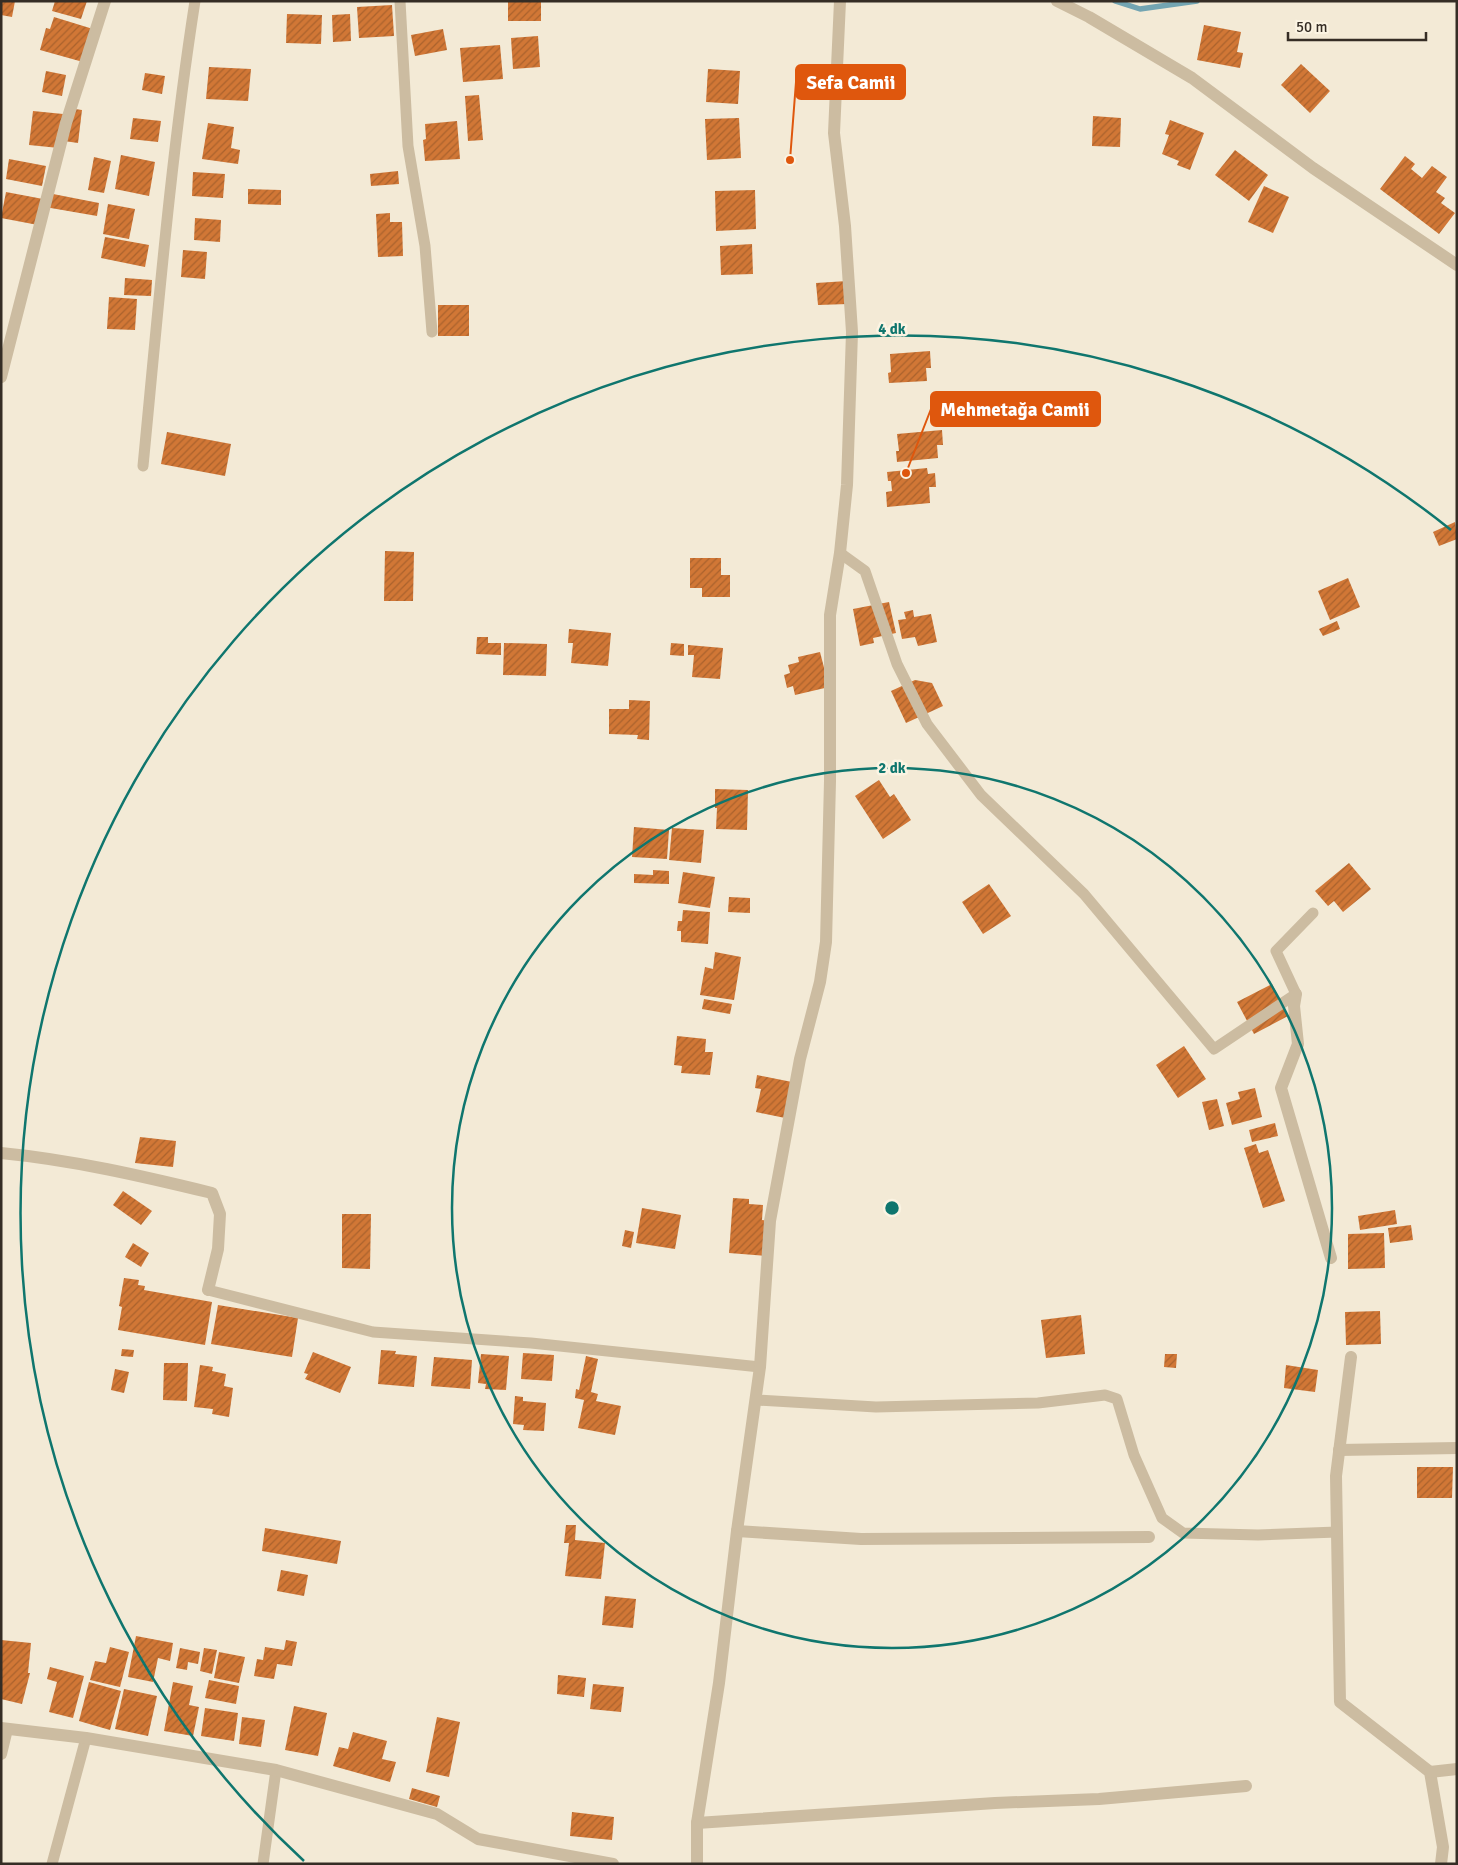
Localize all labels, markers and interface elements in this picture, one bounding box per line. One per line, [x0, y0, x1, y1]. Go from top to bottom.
scale bar [1288, 10, 1426, 42]
text: 50 m [1296, 18, 1327, 36]
callout: Sefa Camii [796, 65, 905, 99]
text: Sefa Camii [807, 71, 895, 95]
text: 4 dk [878, 320, 906, 338]
callout: Mehmetağa Camii [931, 392, 1100, 426]
text: Mehmetağa Camii [940, 398, 1090, 422]
text: 2 dk [878, 759, 906, 777]
centre of rings [883, 1199, 901, 1217]

